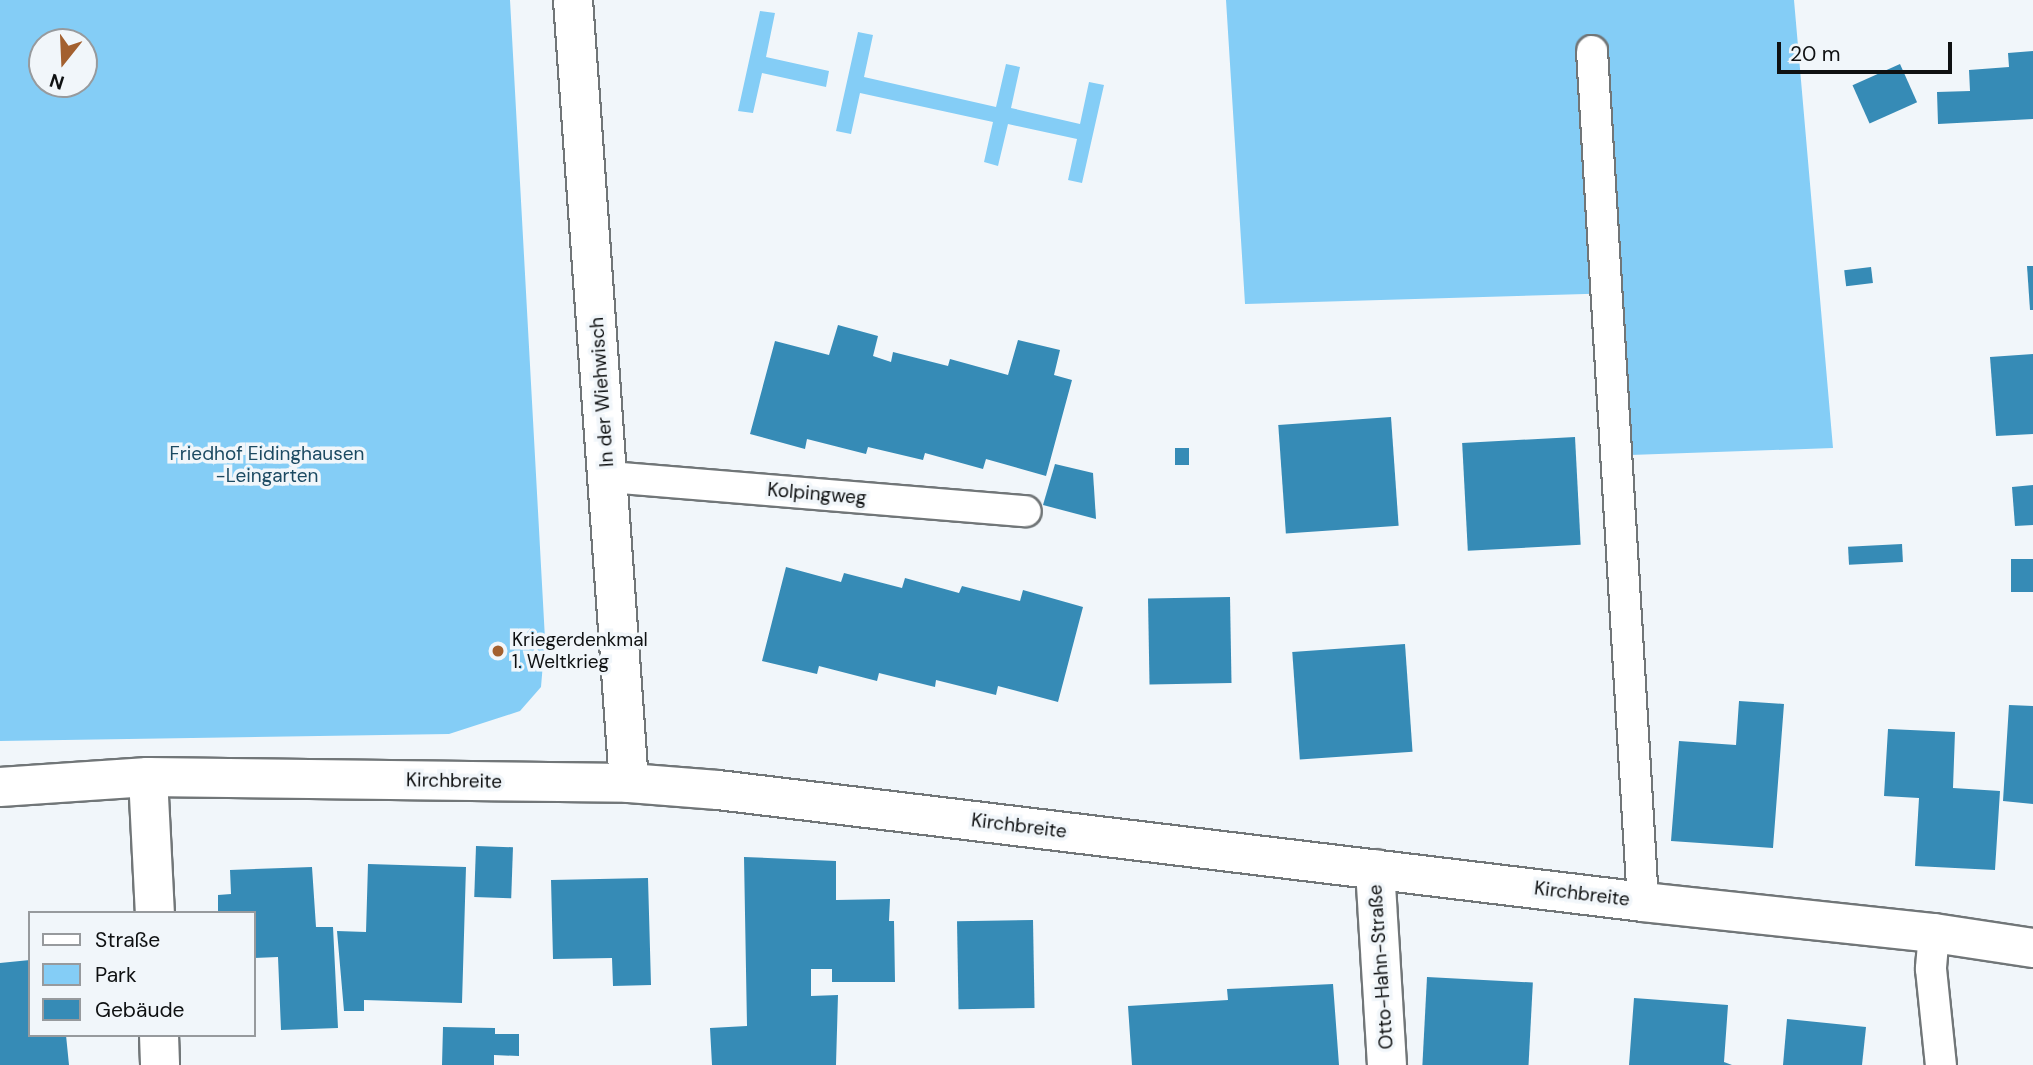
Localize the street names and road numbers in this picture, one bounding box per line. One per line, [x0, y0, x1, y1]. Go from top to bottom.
street label: In der Wiehwisch [585, 316, 619, 468]
street label: Kolpingweg [766, 478, 868, 510]
street label: Kirchbreite [406, 769, 502, 793]
street label: Kirchbreite [970, 809, 1068, 843]
street label: Kirchbreite [1533, 877, 1631, 911]
street label: Otto-Hahn-Straße [1364, 884, 1398, 1050]

